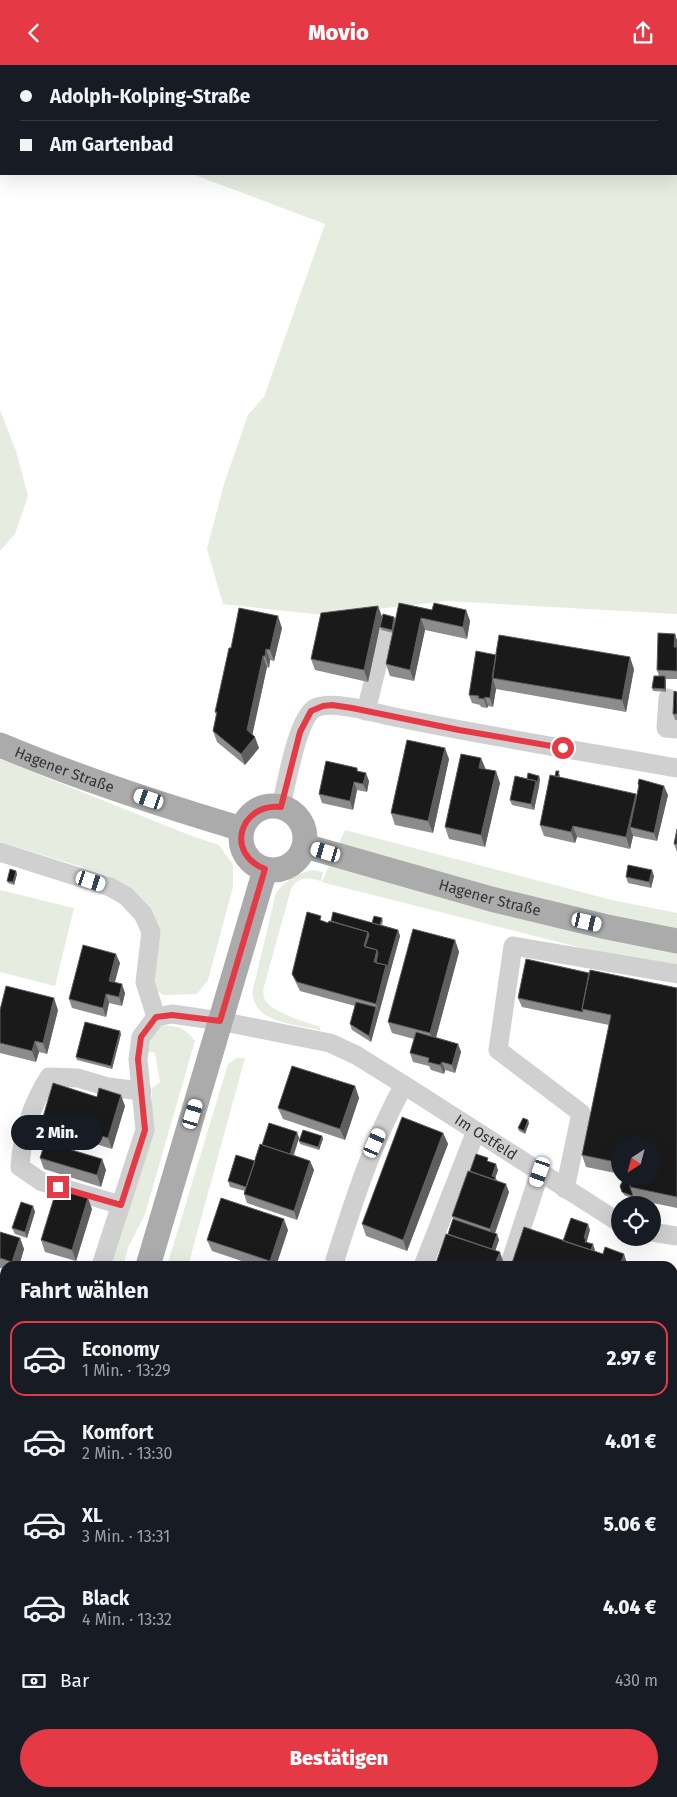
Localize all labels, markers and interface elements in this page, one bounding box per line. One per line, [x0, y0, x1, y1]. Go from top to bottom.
icon: back [20, 19, 48, 47]
text: Movio [308, 19, 369, 46]
icon: share [629, 19, 657, 47]
text: Adolph-Kolping-Straße [50, 85, 250, 108]
text: Am Gartenbad [50, 133, 173, 156]
route start [552, 737, 574, 759]
street label: Hagener Straße [12, 743, 116, 797]
car [132, 787, 165, 811]
car [309, 841, 342, 863]
car [74, 869, 107, 893]
street label: Hagener Straße [437, 876, 543, 920]
car [570, 911, 603, 933]
car [181, 1097, 204, 1131]
street label: Im Ostfeld [451, 1111, 520, 1164]
callout: 2 Min. [12, 1115, 104, 1149]
text: 2 Min. [36, 1123, 78, 1142]
car [362, 1126, 387, 1160]
north arrow [611, 1136, 661, 1186]
map controls [611, 1136, 661, 1246]
car [528, 1155, 551, 1189]
route end [47, 1176, 69, 1198]
button: locate [611, 1196, 661, 1246]
text: Fahrt wählen [20, 1277, 149, 1304]
icon: car [22, 1336, 67, 1381]
text: Economy [82, 1338, 159, 1361]
text: 2.97 € [607, 1347, 656, 1370]
text: 1 Min. · 13:29 [82, 1361, 171, 1380]
icon: car [22, 1419, 67, 1464]
text: Komfort [82, 1421, 153, 1444]
text: 4.01 € [605, 1430, 656, 1453]
text: 2 Min. · 13:30 [82, 1444, 172, 1463]
icon: car [22, 1502, 67, 1547]
text: XL [82, 1504, 103, 1527]
text: 5.06 € [604, 1513, 656, 1536]
text: 3 Min. · 13:31 [82, 1527, 170, 1546]
icon: car [22, 1585, 67, 1630]
text: Black [82, 1587, 129, 1610]
text: 4.04 € [603, 1596, 656, 1619]
text: 4 Min. · 13:32 [82, 1610, 172, 1629]
icon: cash [20, 1667, 48, 1695]
text: Bar [60, 1669, 89, 1692]
text: 430 m [615, 1671, 658, 1690]
button: Bestätigen [20, 1729, 658, 1787]

